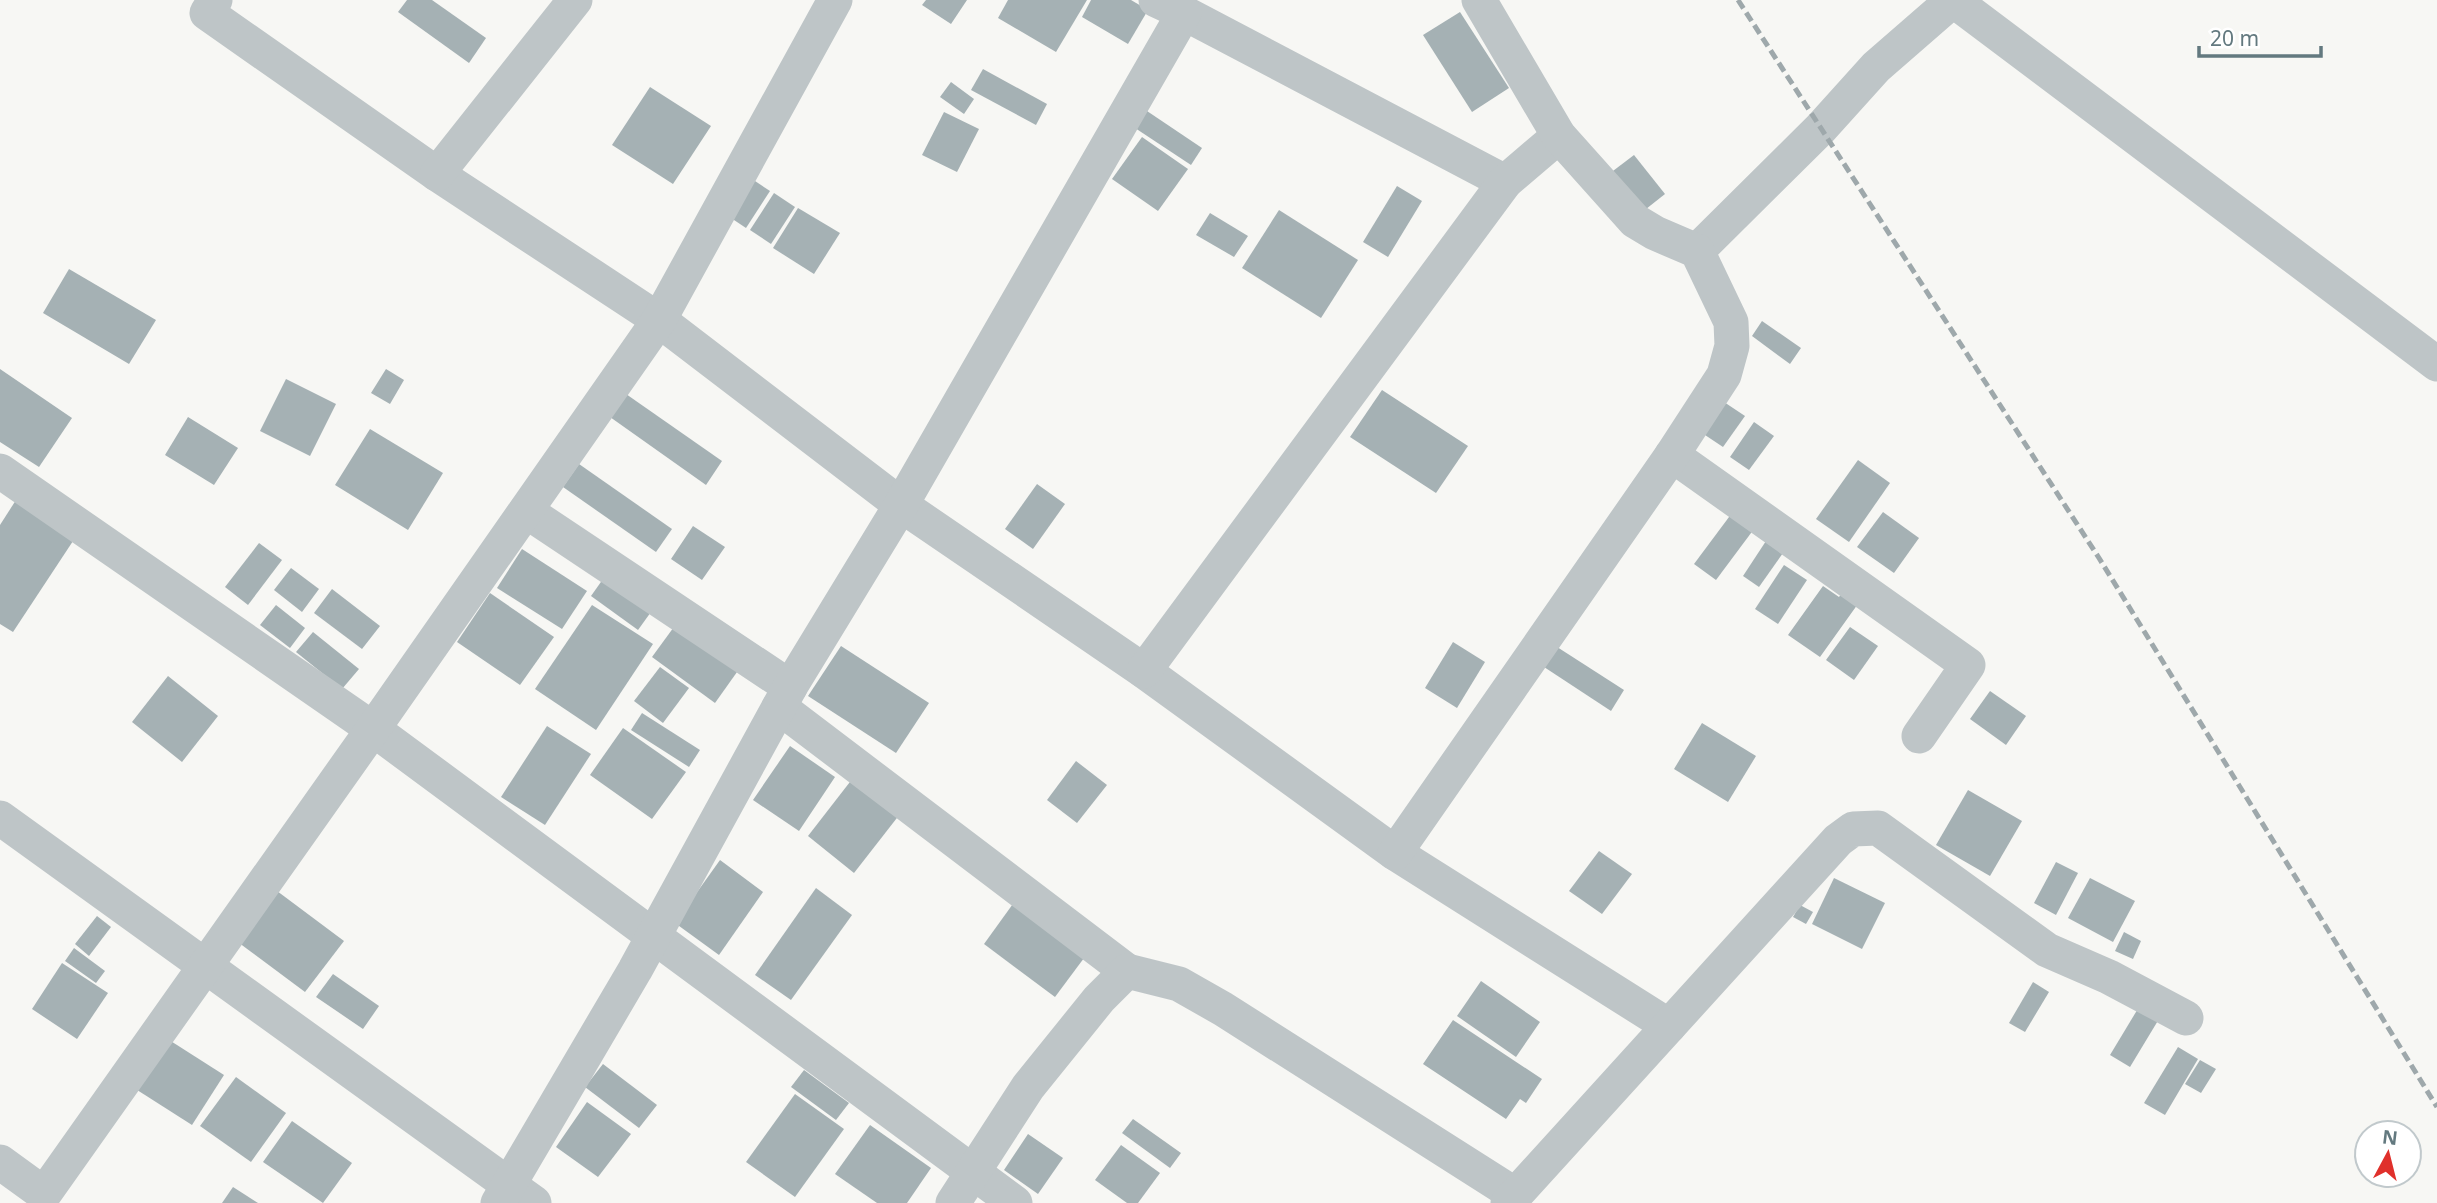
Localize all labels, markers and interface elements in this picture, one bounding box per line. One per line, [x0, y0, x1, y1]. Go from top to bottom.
scale bar [2199, 14, 2322, 58]
text: 20 m [2210, 24, 2259, 52]
north arrow [2353, 1119, 2423, 1189]
text: N [2381, 1123, 2399, 1151]

